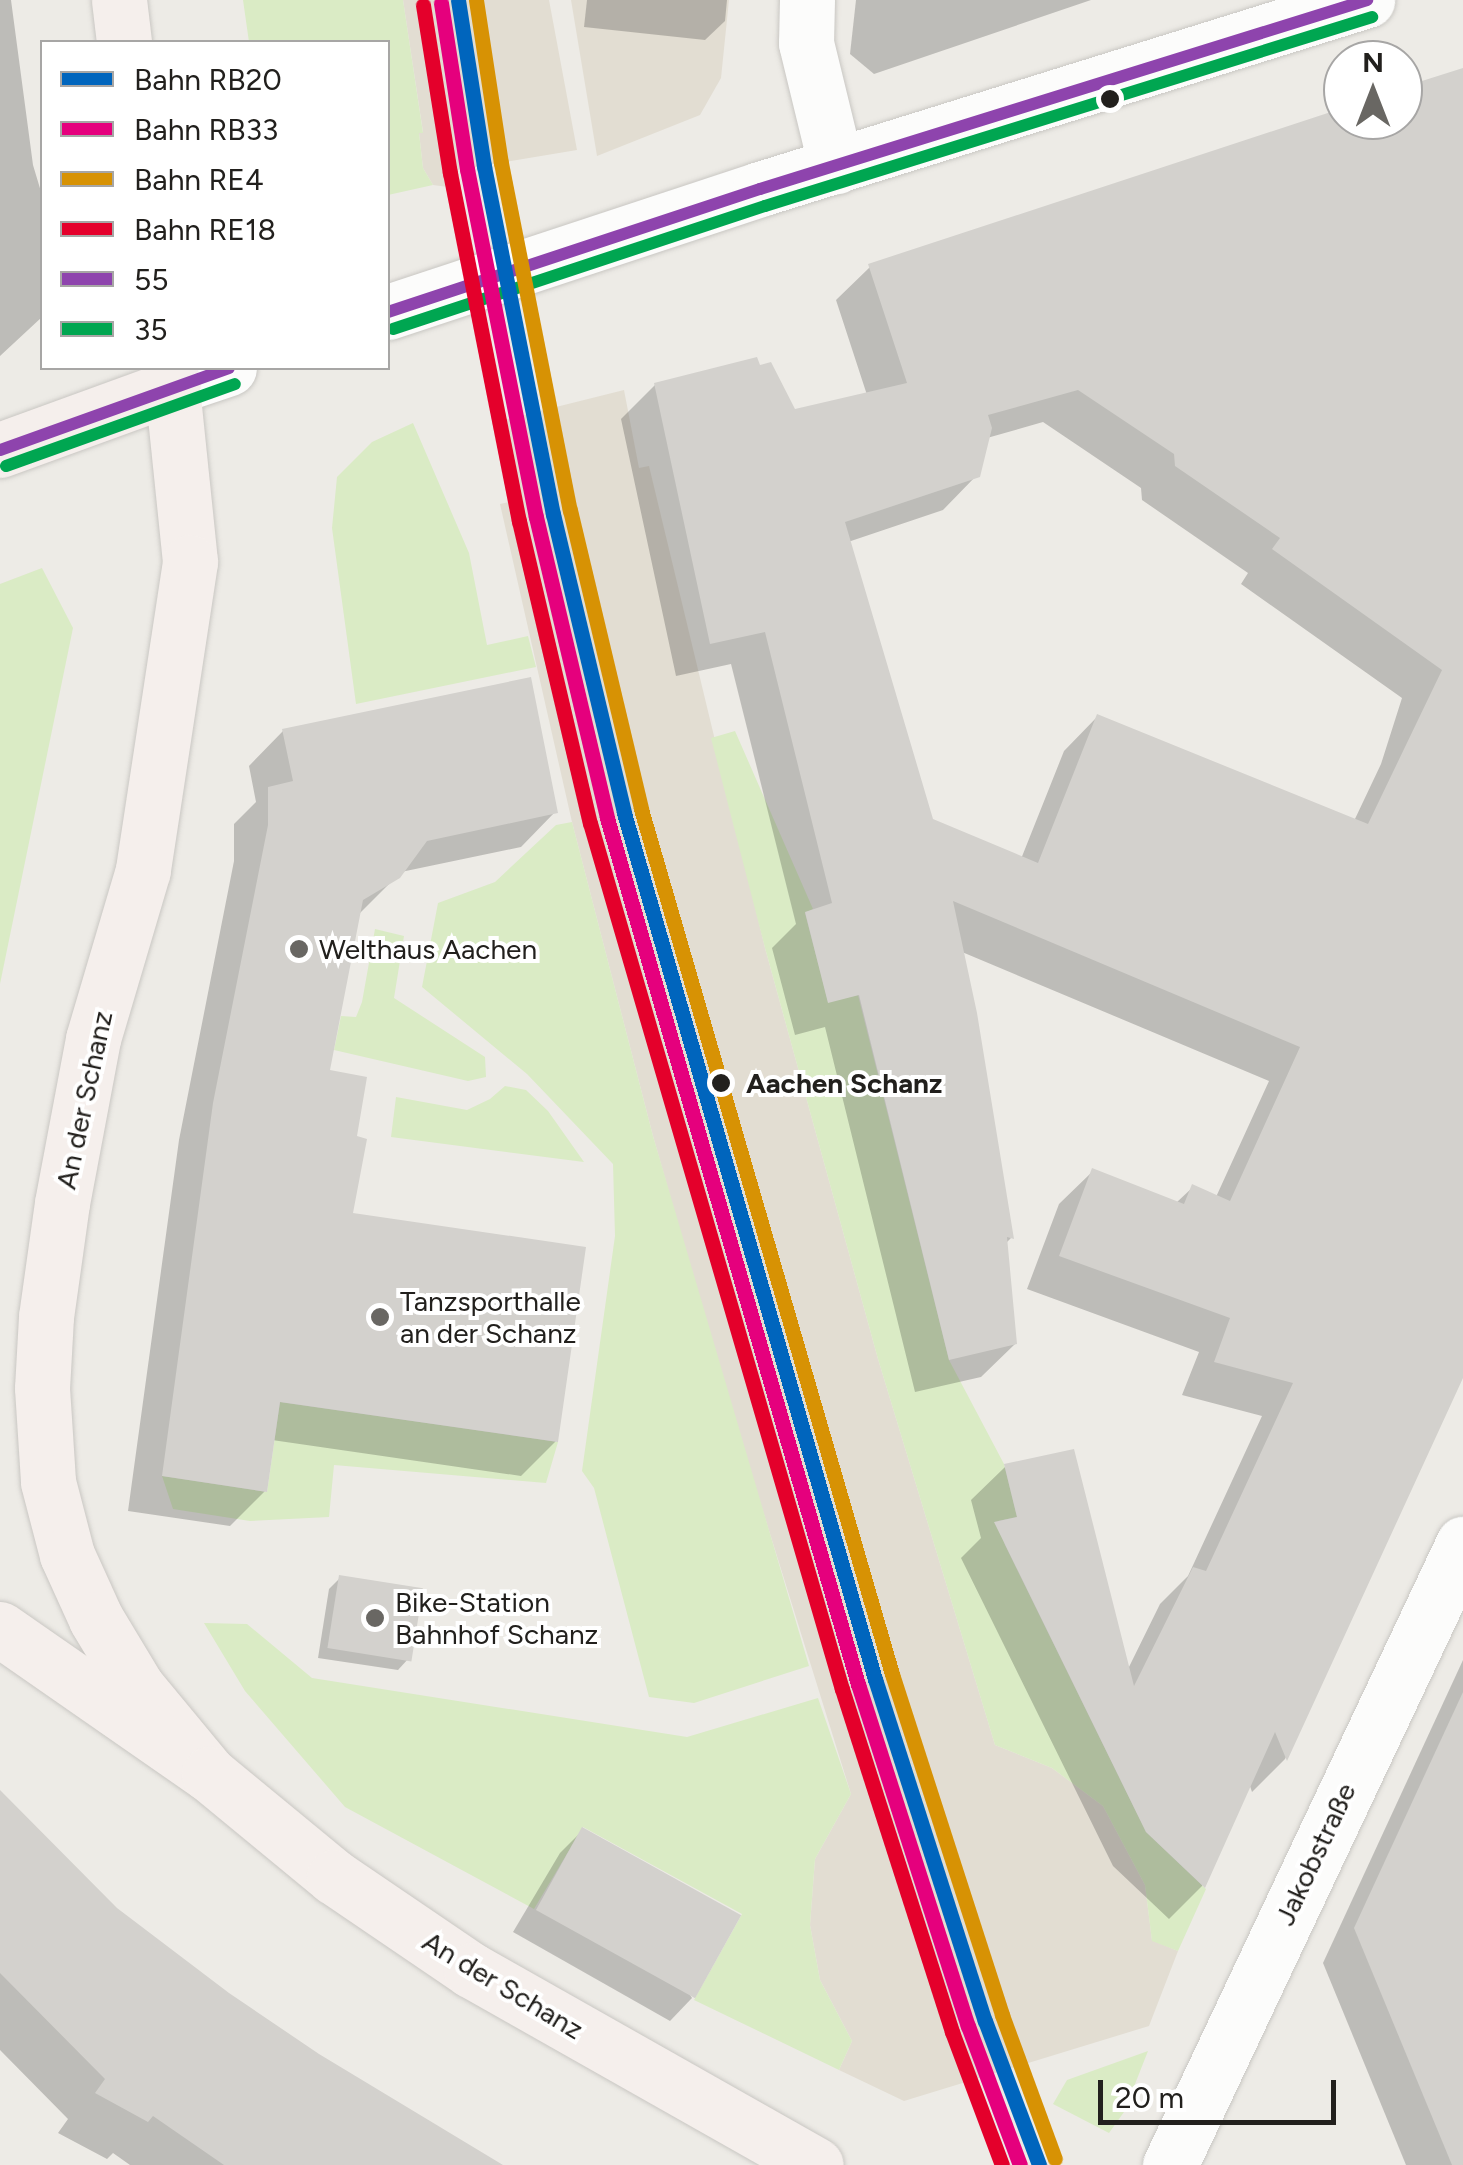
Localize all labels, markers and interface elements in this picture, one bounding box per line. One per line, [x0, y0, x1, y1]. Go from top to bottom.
legend [40, 40, 390, 370]
north arrow [1323, 40, 1423, 140]
text: N [1362, 45, 1384, 79]
text: Bahn RB20 [134, 61, 282, 98]
unlabelled marker [1100, 89, 1120, 109]
text: Bahn RB33 [134, 111, 278, 148]
text: Bahn RE4 [134, 161, 264, 198]
text: Bahn RE18 [134, 211, 276, 248]
text: 55 [134, 261, 169, 298]
text: 35 [134, 311, 168, 348]
place label: Welthaus Aachen [319, 932, 537, 966]
marker: Welthaus Aachen [288, 938, 310, 960]
street label: An der Schanz [49, 1008, 119, 1192]
place label: Aachen Schanz [746, 1066, 942, 1100]
marker: Aachen Schanz [705, 1067, 737, 1099]
place label: Tanzsporthalle an der Schanz [400, 1284, 581, 1350]
marker: Tanzsporthalle an der Schanz [369, 1306, 391, 1328]
place label: Bike-Station Bahnhof Schanz [395, 1585, 598, 1651]
marker: Bike-Station Bahnhof Schanz [364, 1607, 386, 1629]
street label: Jakobstraße [1267, 1778, 1363, 1930]
street label: An der Schanz [417, 1924, 589, 2046]
scale bar [1103, 2060, 1340, 2122]
text: 20 m [1115, 2079, 1184, 2116]

